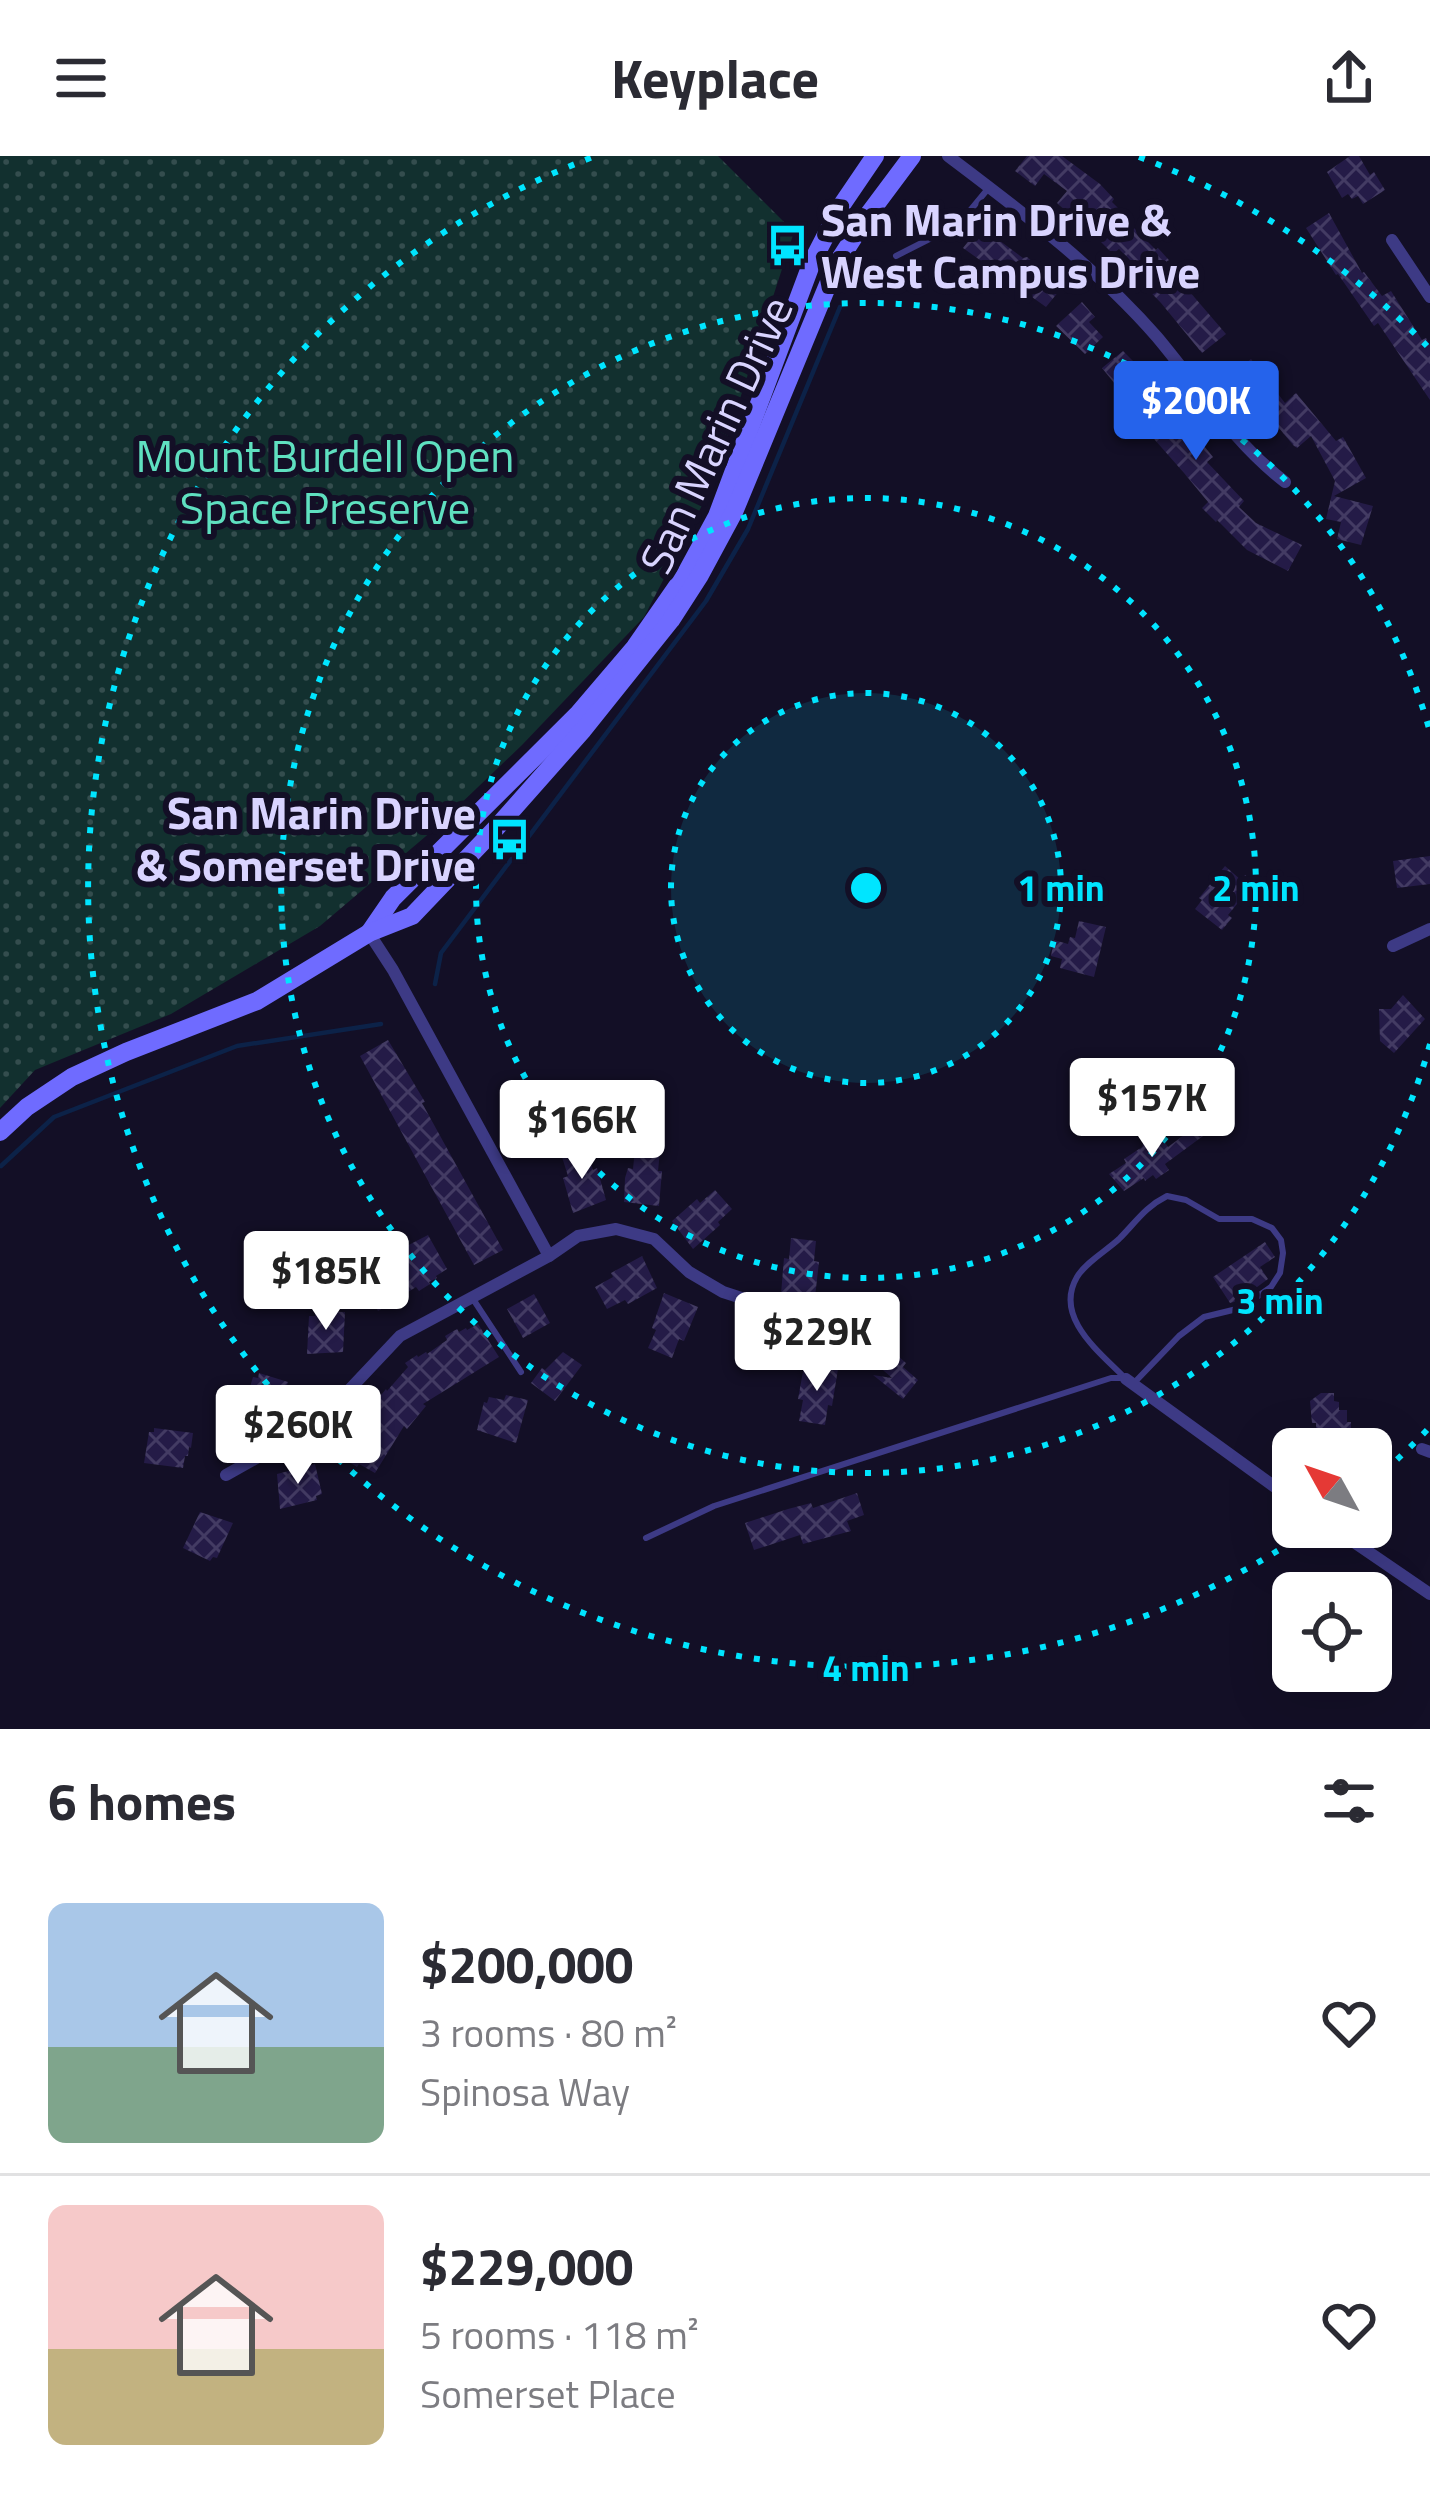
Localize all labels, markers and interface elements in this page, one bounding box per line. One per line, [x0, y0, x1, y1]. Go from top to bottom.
text: Keyplace [611, 37, 819, 119]
icon: menu [48, 45, 114, 111]
icon: share [1316, 45, 1382, 111]
place label: San Marin Drive & West Campus Drive [821, 185, 1200, 305]
bus stop icon: San Marin Drive & West Campus Drive [764, 223, 810, 269]
street label: San Marin Drive [621, 285, 809, 585]
pin: $200K [1112, 361, 1280, 463]
text: $200K [1141, 370, 1251, 429]
park label: Mount Burdell Open Space Preserve [135, 421, 515, 541]
place label: San Marin Drive & Somerset Drive [136, 778, 476, 898]
bus stop icon: San Marin Drive & Somerset Drive [487, 816, 533, 862]
text: 1 min [1017, 860, 1105, 915]
text: 2 min [1212, 860, 1300, 915]
centre of rings [845, 867, 887, 909]
pin: $157K [1068, 1058, 1236, 1160]
text: $157K [1097, 1067, 1207, 1126]
pin: $166K [498, 1080, 666, 1182]
text: $166K [527, 1089, 637, 1148]
pin: $185K [242, 1231, 410, 1333]
text: $185K [271, 1240, 381, 1299]
text: 3 min [1236, 1273, 1324, 1328]
pin: $229K [733, 1292, 901, 1394]
text: $229K [762, 1301, 872, 1360]
pin: $260K [214, 1385, 382, 1487]
text: $260K [243, 1394, 353, 1453]
north arrow [1272, 1428, 1392, 1548]
map controls [1272, 1428, 1392, 1692]
button: locate [1272, 1572, 1392, 1692]
text: 4 min [822, 1640, 910, 1695]
text: 6 homes [48, 1762, 236, 1840]
icon: filters [1316, 1768, 1382, 1834]
text: $200,000 [420, 1925, 633, 2003]
icon: home [144, 1951, 288, 2095]
icon: heart [1316, 1990, 1382, 2056]
text: 3 rooms · 80 m² [420, 2003, 677, 2062]
text: Spinosa Way [420, 2062, 630, 2121]
text: $229,000 [420, 2227, 633, 2305]
icon: home [144, 2253, 288, 2397]
icon: heart [1316, 2292, 1382, 2358]
text: 5 rooms · 118 m² [420, 2305, 699, 2364]
text: Somerset Place [420, 2364, 676, 2423]

